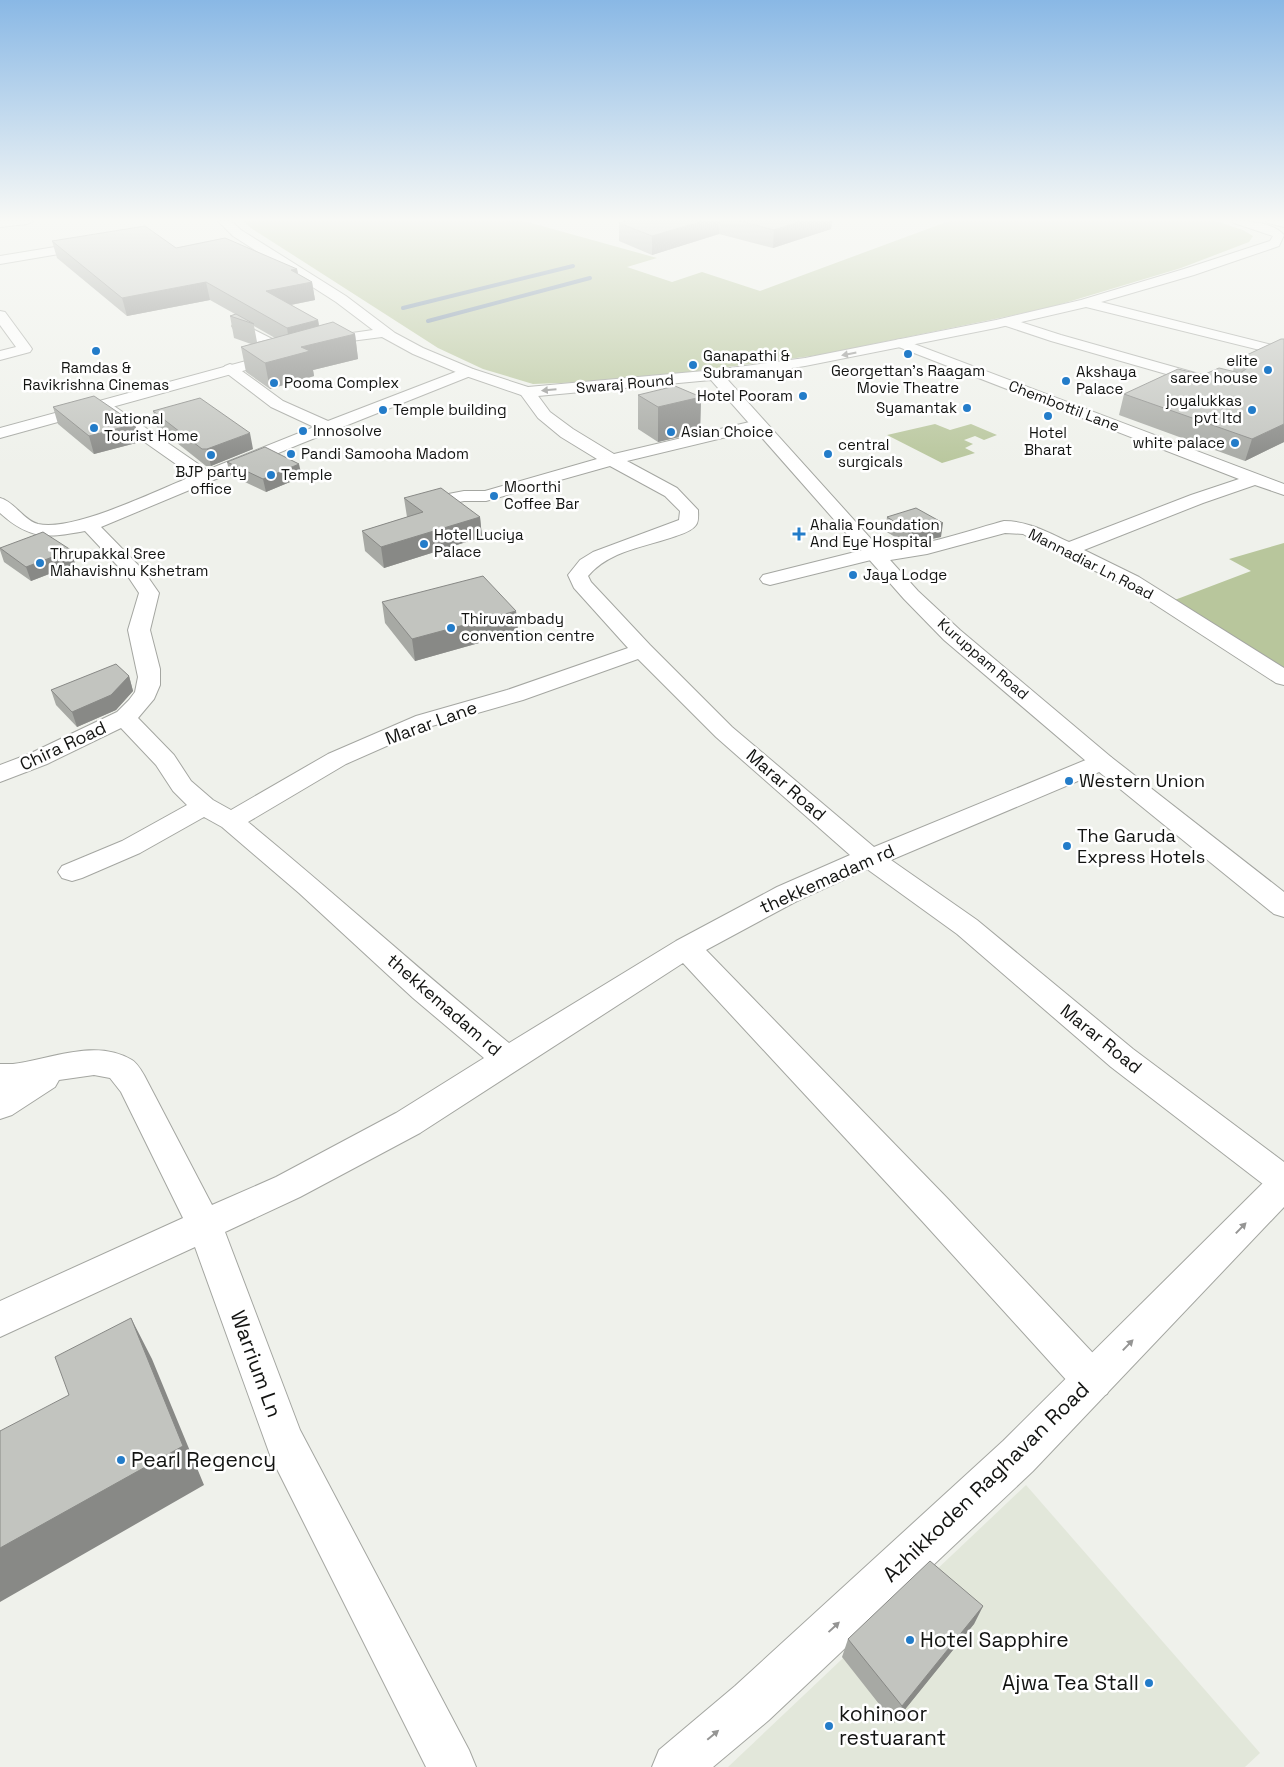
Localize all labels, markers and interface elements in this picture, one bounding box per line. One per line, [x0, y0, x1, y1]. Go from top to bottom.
marker: Ramdas & Ravikrishna Cinemas [90, 345, 102, 357]
place label: Ganapathi & Subramanyan [703, 346, 803, 382]
marker: Georgettan's Raagam Movie Theatre [902, 348, 914, 360]
one-way arrow [841, 350, 857, 358]
place label: elite saree house [1170, 351, 1258, 387]
place label: Ramdas & Ravikrishna Cinemas [23, 358, 169, 394]
marker: Ganapathi & Subramanyan [687, 359, 699, 371]
place label: Georgettan's Raagam Movie Theatre [831, 361, 985, 397]
place label: Akshaya Palace [1076, 362, 1137, 398]
marker: elite saree house [1262, 364, 1274, 376]
street label: Swaraj Round [575, 370, 675, 397]
place label: Pooma Complex [284, 373, 399, 392]
marker: Akshaya Palace [1060, 375, 1072, 387]
street label: Chembottil Lane [1006, 376, 1122, 435]
marker: Pooma Complex [268, 377, 280, 389]
one-way arrow [541, 386, 557, 394]
place label: Hotel Pooram [697, 386, 793, 405]
marker: Hotel Pooram [797, 390, 809, 402]
place label: joyalukkas pvt ltd [1165, 391, 1242, 427]
place label: Syamantak [876, 398, 957, 417]
place label: Temple building [393, 400, 507, 419]
marker: Syamantak [961, 402, 973, 414]
marker: Temple building [377, 404, 389, 416]
marker: joyalukkas pvt ltd [1246, 404, 1258, 416]
place label: National Tourist Home [104, 409, 199, 445]
marker: Hotel Bharat [1042, 410, 1054, 422]
place label: Innosolve [313, 421, 382, 440]
marker: National Tourist Home [88, 422, 100, 434]
place label: Asian Choice [681, 422, 773, 441]
place label: Hotel Bharat [1024, 423, 1072, 459]
marker: Innosolve [297, 425, 309, 437]
marker: Asian Choice [665, 426, 677, 438]
place label: white palace [1133, 433, 1225, 452]
place label: central surgicals [838, 435, 903, 471]
marker: white palace [1229, 437, 1241, 449]
place label: Pandi Samooha Madom [301, 444, 469, 463]
marker: Pandi Samooha Madom [285, 448, 297, 460]
marker: central surgicals [822, 448, 834, 460]
marker: BJP party office [205, 449, 217, 461]
place label: BJP party office [175, 462, 247, 498]
place label: Temple [281, 465, 332, 484]
marker: Temple [265, 469, 277, 481]
place label: Moorthi Coffee Bar [504, 477, 580, 513]
marker: Moorthi Coffee Bar [488, 490, 500, 502]
place label: Ahalia Foundation And Eye Hospital [810, 515, 940, 551]
street label: Mannadiar Ln Road [1025, 524, 1157, 603]
place label: Hotel Luciya Palace [434, 525, 524, 561]
marker: Ahalia Foundation And Eye Hospital [792, 527, 806, 541]
marker: Hotel Luciya Palace [418, 538, 430, 550]
place label: Thrupakkal Sree Mahavishnu Kshetram [50, 544, 208, 580]
marker: Thrupakkal Sree Mahavishnu Kshetram [34, 557, 46, 569]
place label: Jaya Lodge [863, 565, 947, 584]
marker: Jaya Lodge [847, 569, 859, 581]
place label: Thiruvambady convention centre [461, 609, 595, 645]
street label: Kuruppam Road [934, 614, 1033, 703]
marker: Thiruvambady convention centre [445, 622, 457, 634]
street label: Marar Lane [382, 695, 480, 750]
street label: Chira Road [16, 716, 110, 776]
street label: Marar Road [742, 744, 831, 826]
place label: Western Union [1079, 769, 1205, 792]
marker: Western Union [1063, 775, 1075, 787]
place label: The Garuda Express Hotels [1077, 824, 1205, 868]
street label: thekkemadam rd [756, 839, 898, 919]
marker: The Garuda Express Hotels [1061, 840, 1073, 852]
street label: thekkemadam rd [382, 948, 507, 1061]
street label: Marar Road [1056, 999, 1147, 1078]
one-way arrow [1235, 1223, 1247, 1235]
street label: Warrium Ln [225, 1307, 288, 1421]
one-way arrow [1122, 1339, 1134, 1351]
street label: Azhikkoden Raghavan Road [877, 1376, 1095, 1588]
place label: Pearl Regency [131, 1446, 276, 1473]
marker: Pearl Regency [115, 1454, 127, 1466]
one-way arrow [828, 1621, 840, 1633]
place label: Hotel Sapphire [920, 1626, 1069, 1653]
marker: Hotel Sapphire [904, 1634, 916, 1646]
place label: Ajwa Tea Stall [1002, 1669, 1139, 1696]
marker: Ajwa Tea Stall [1143, 1677, 1155, 1689]
place label: kohinoor restuarant [839, 1700, 946, 1751]
marker: kohinoor restuarant [823, 1720, 835, 1732]
one-way arrow [707, 1730, 720, 1741]

